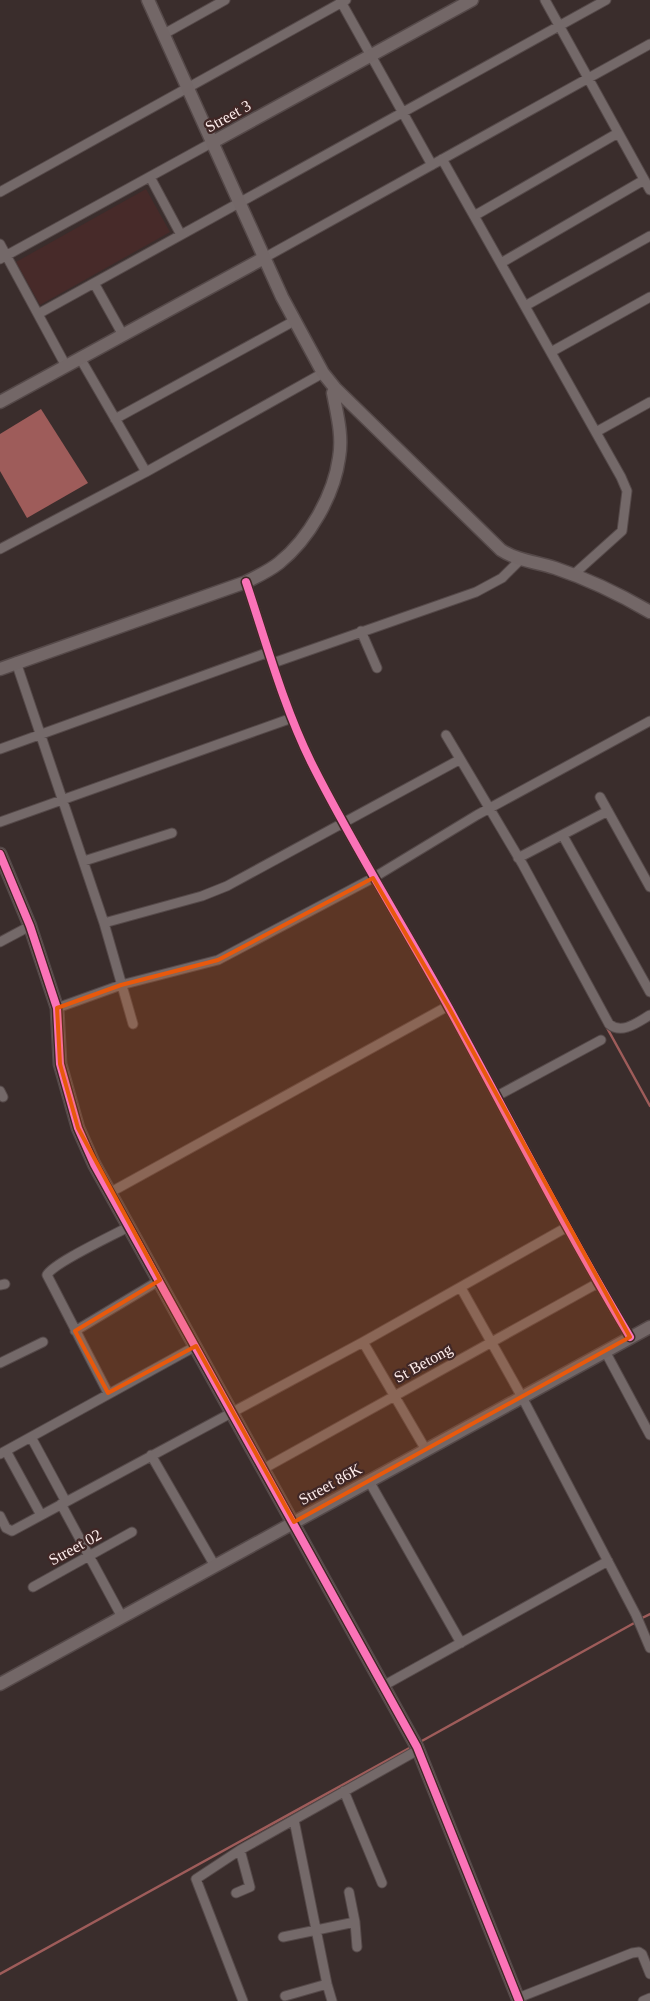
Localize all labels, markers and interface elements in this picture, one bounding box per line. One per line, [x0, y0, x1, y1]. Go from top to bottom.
street label: Street 3 [202, 97, 254, 135]
street label: St Betong [391, 1340, 455, 1387]
street label: Street 86K [296, 1460, 365, 1508]
street label: Street 02 [46, 1526, 104, 1568]

